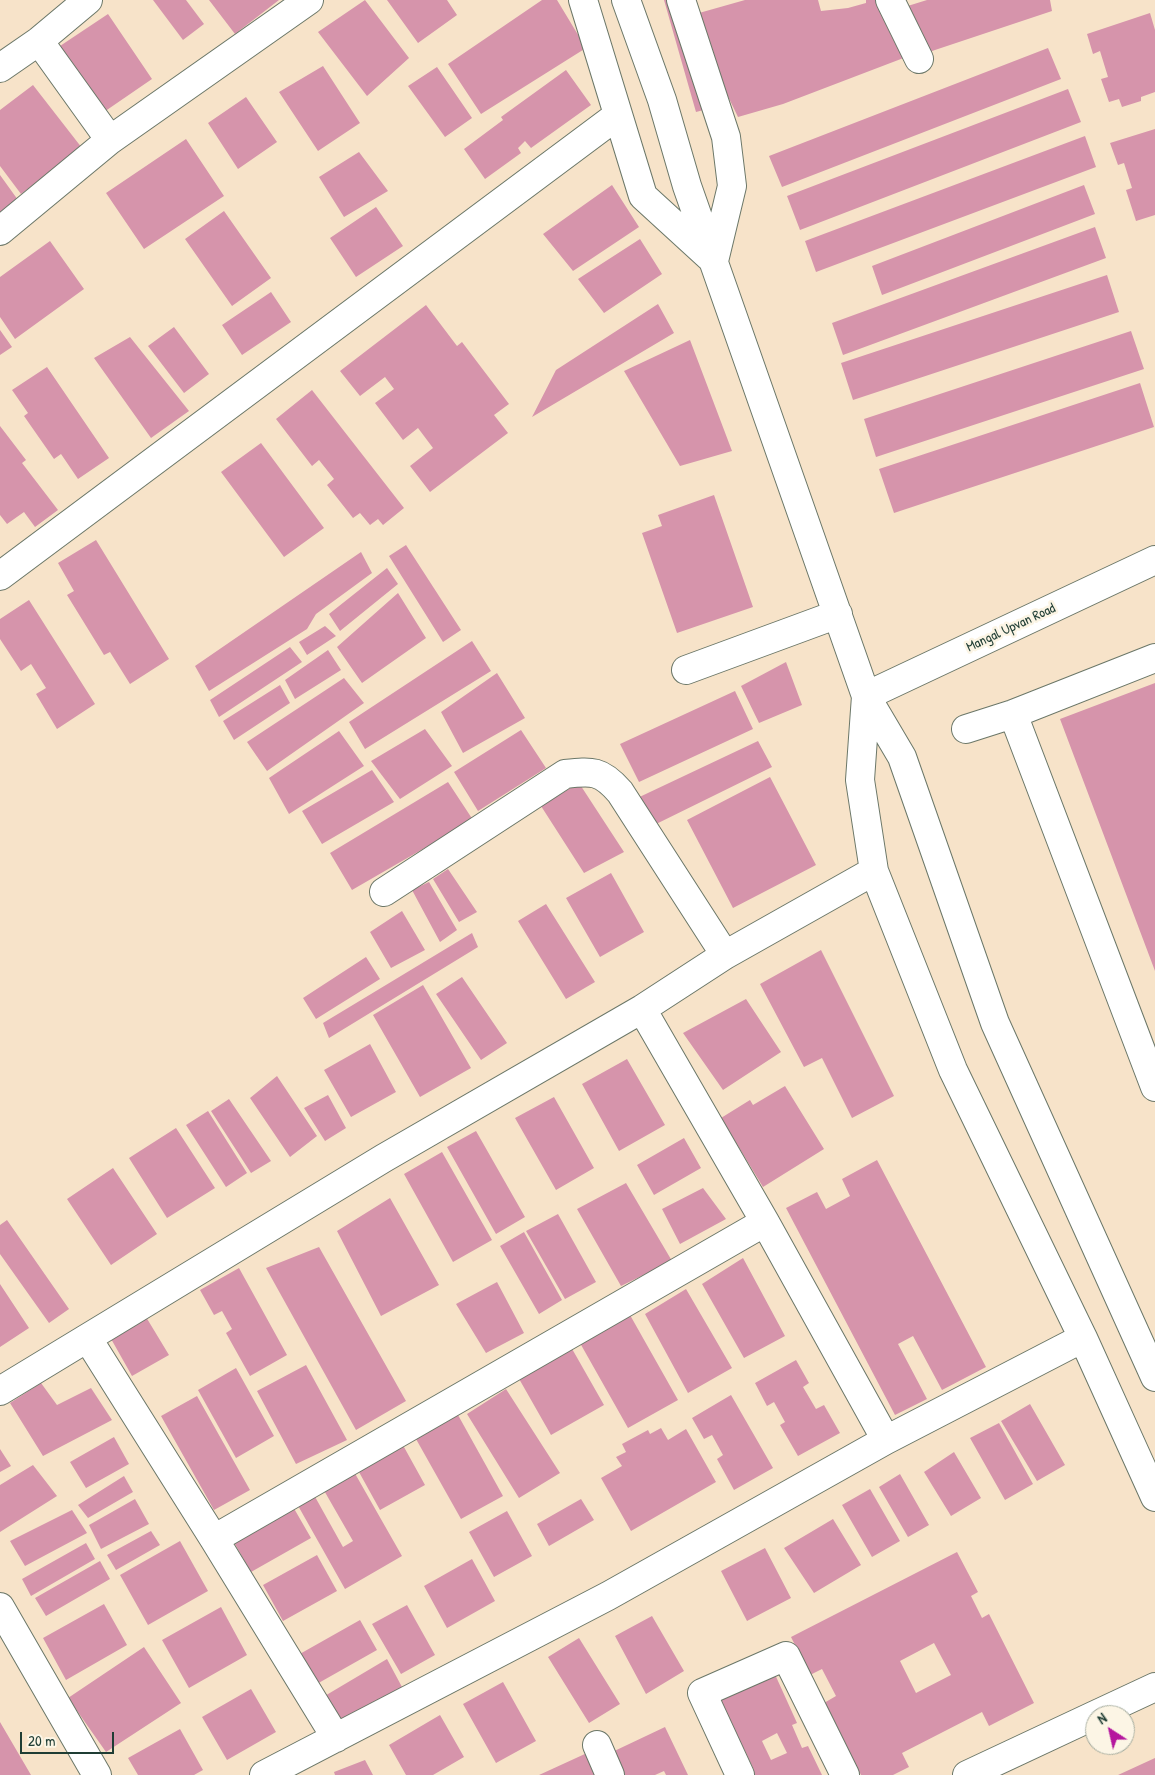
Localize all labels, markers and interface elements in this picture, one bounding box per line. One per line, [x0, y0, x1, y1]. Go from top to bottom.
street label: Mangal Upvan Road [964, 600, 1058, 656]
north arrow [1085, 1705, 1135, 1755]
text: N [1093, 1708, 1110, 1728]
scale bar [22, 1722, 116, 1754]
text: 20 m [28, 1730, 55, 1751]

